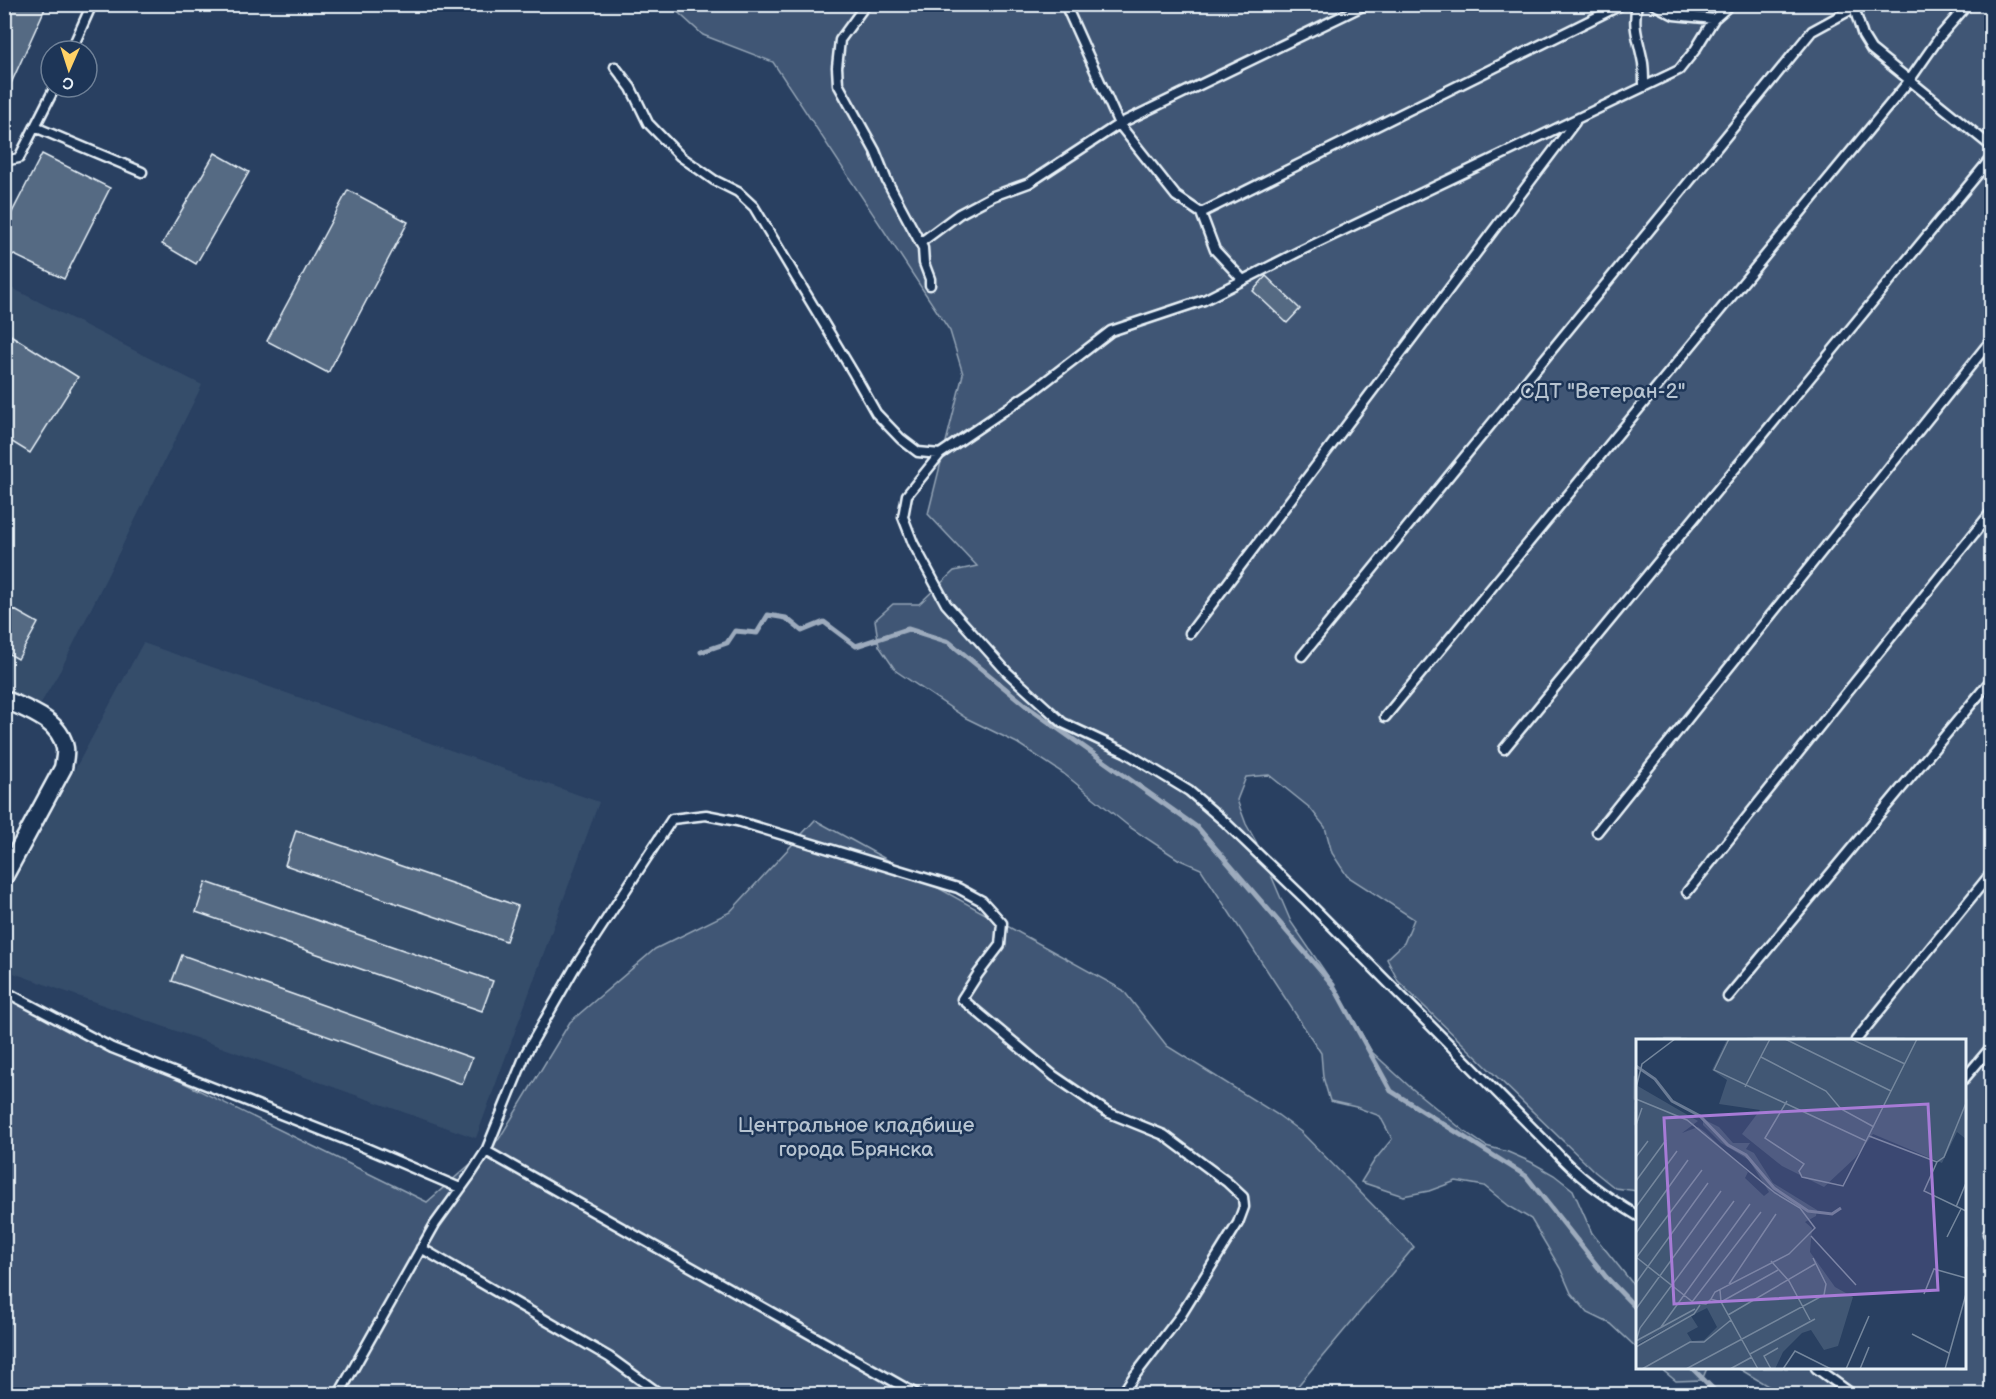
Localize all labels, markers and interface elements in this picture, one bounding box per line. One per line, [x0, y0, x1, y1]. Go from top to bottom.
north arrow [39, 39, 99, 99]
text: С [62, 73, 74, 92]
park label: СДТ "Ветеран-2" [1520, 379, 1686, 404]
inset map [1636, 1039, 1966, 1369]
park label: Центральное кладбище города Брянска [738, 1113, 975, 1162]

